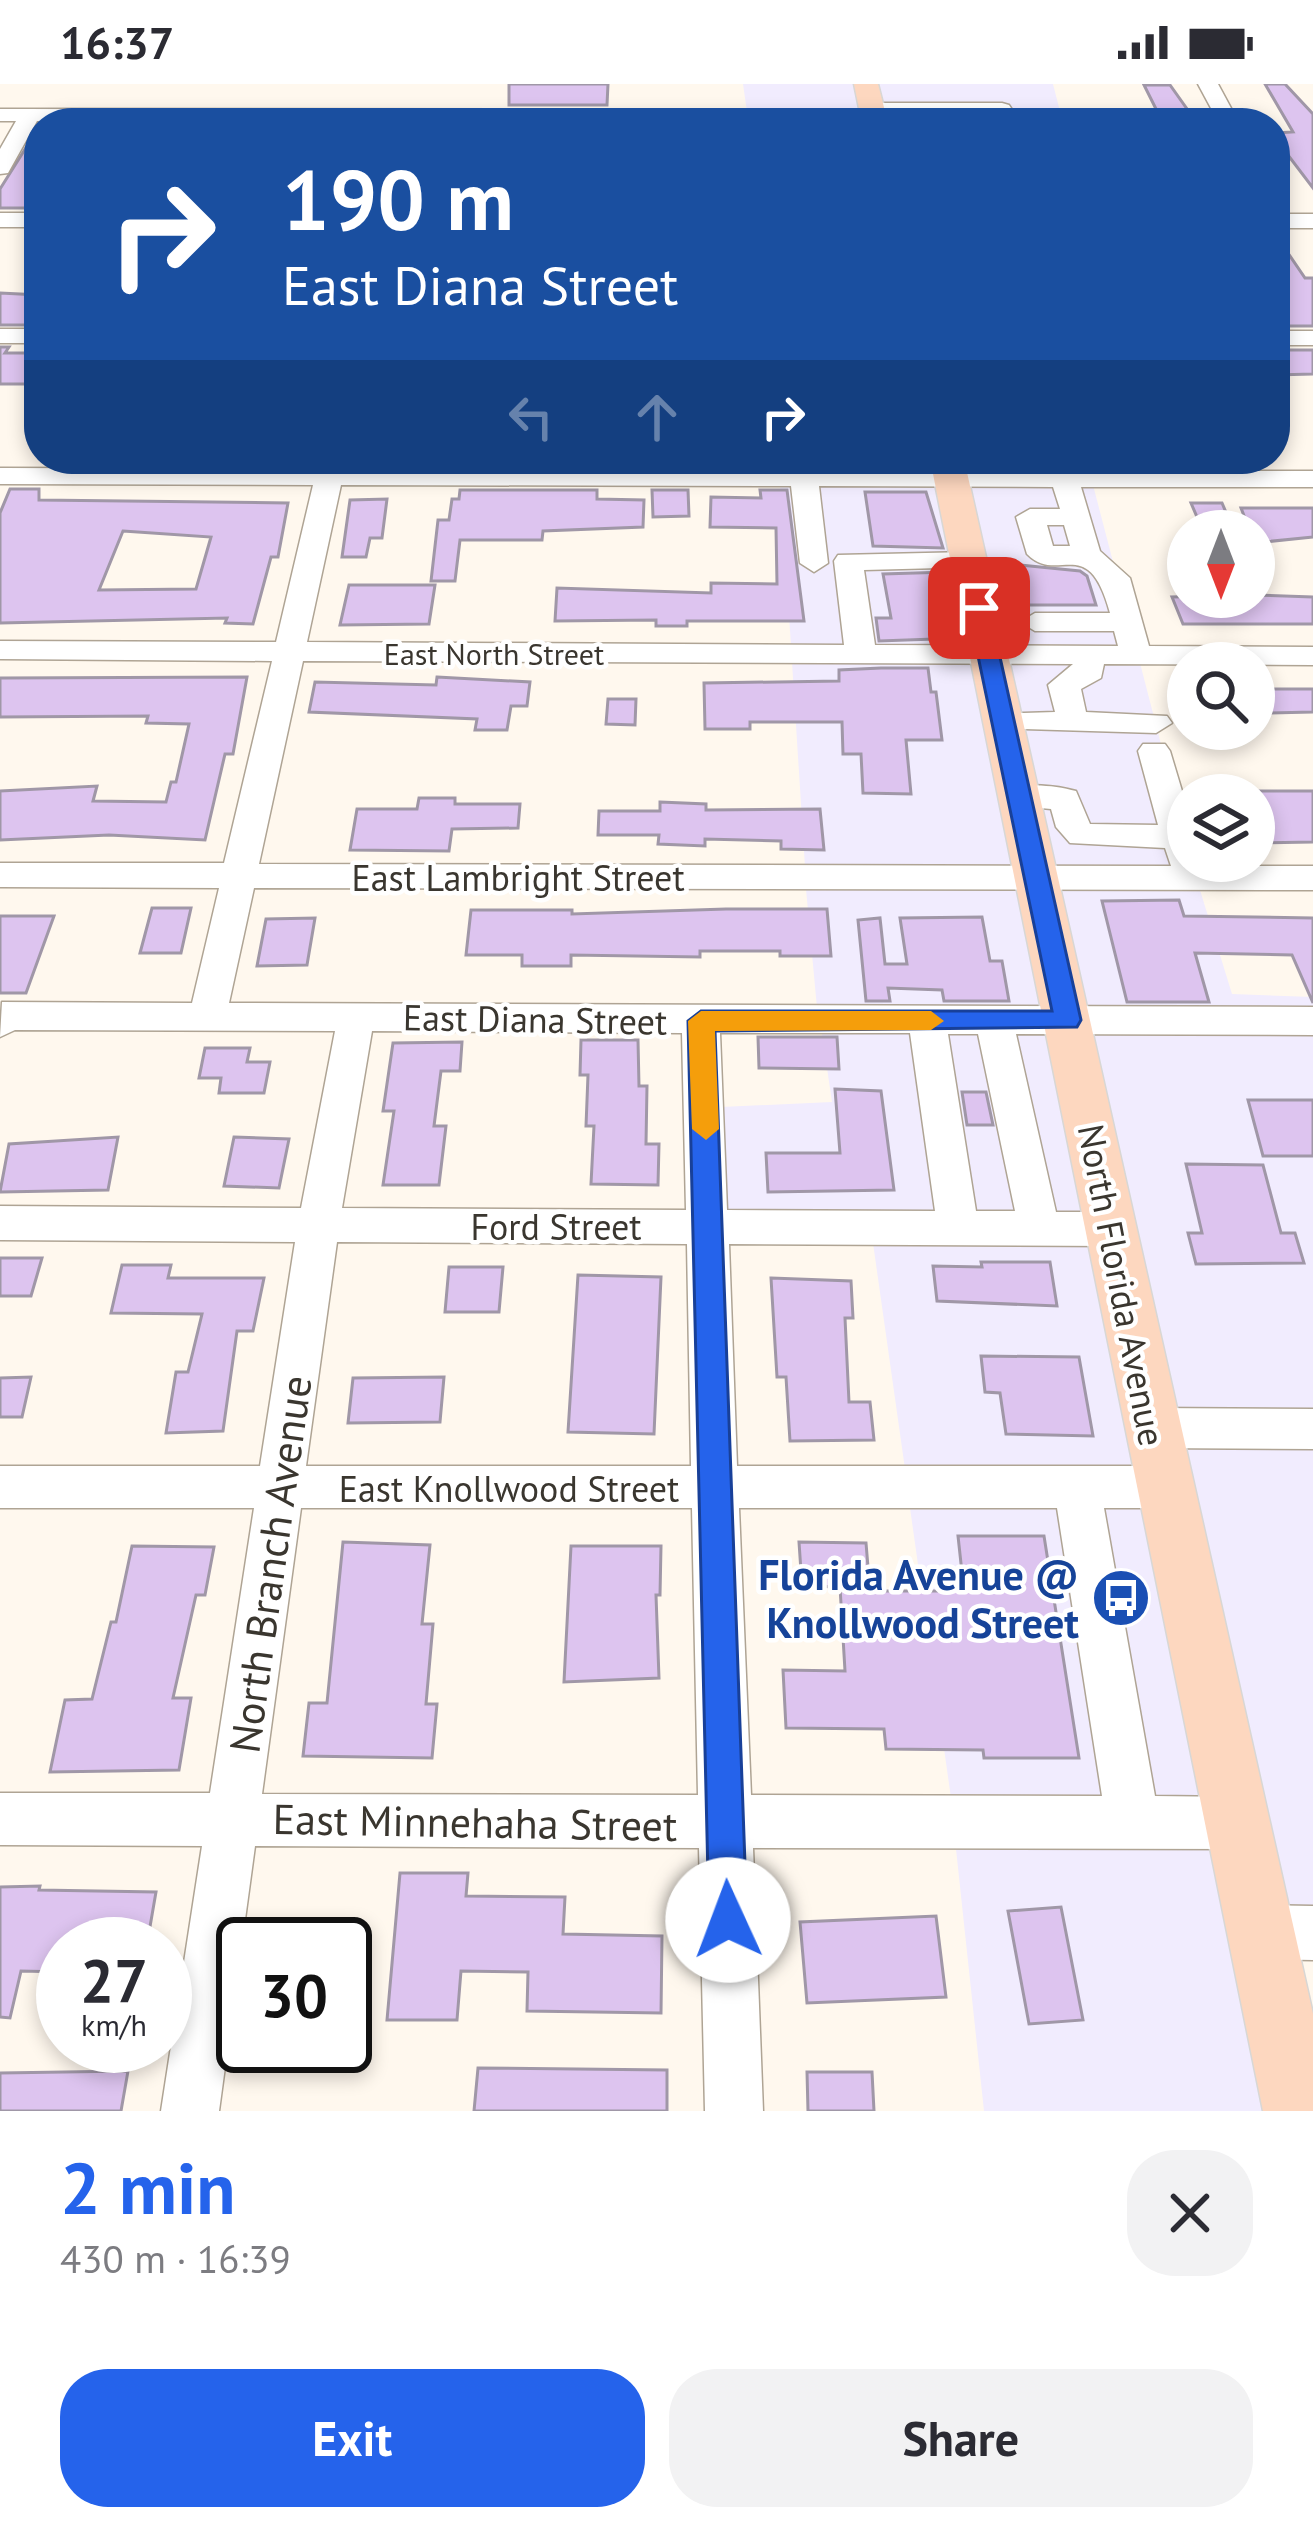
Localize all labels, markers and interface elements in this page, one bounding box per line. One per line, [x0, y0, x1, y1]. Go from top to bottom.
text: 16:37 [60, 13, 174, 71]
text: 190 m [282, 144, 514, 253]
icon: right [84, 156, 240, 312]
text: East Diana Street [282, 250, 678, 320]
icon: left [498, 384, 564, 450]
icon: ahead [624, 384, 690, 450]
icon: right [750, 384, 816, 450]
north arrow [1167, 510, 1275, 618]
map controls [1167, 510, 1275, 882]
pin [928, 557, 1030, 659]
icon: arrive [946, 575, 1012, 641]
street label: East North Street [384, 634, 604, 673]
button: search [1167, 642, 1275, 750]
button: layers [1167, 774, 1275, 882]
street label: East Lambright Street [351, 854, 685, 901]
street label: East Diana Street [402, 993, 668, 1045]
street label: North Florida Avenue [1068, 1120, 1176, 1450]
street label: Ford Street [470, 1203, 642, 1250]
street label: North Branch Avenue [216, 1372, 324, 1756]
street label: East Knollwood Street [339, 1465, 679, 1512]
place label: Florida Avenue @ Knollwood Street [758, 1547, 1079, 1650]
bus stop icon: Florida Avenue @ Knollwood Street [1090, 1567, 1152, 1629]
street label: East Minnehaha Street [272, 1791, 678, 1853]
position arrow [665, 1857, 791, 1983]
speed limit sign: 30 [216, 1917, 372, 2073]
text: 27 [80, 1941, 148, 2019]
text: km/h [81, 2005, 147, 2044]
text: 2 min [60, 2141, 236, 2234]
button: close [1127, 2150, 1253, 2276]
text: 430 m · 16:39 [60, 2233, 291, 2284]
button: Exit [60, 2369, 645, 2507]
button: Share [669, 2369, 1253, 2507]

